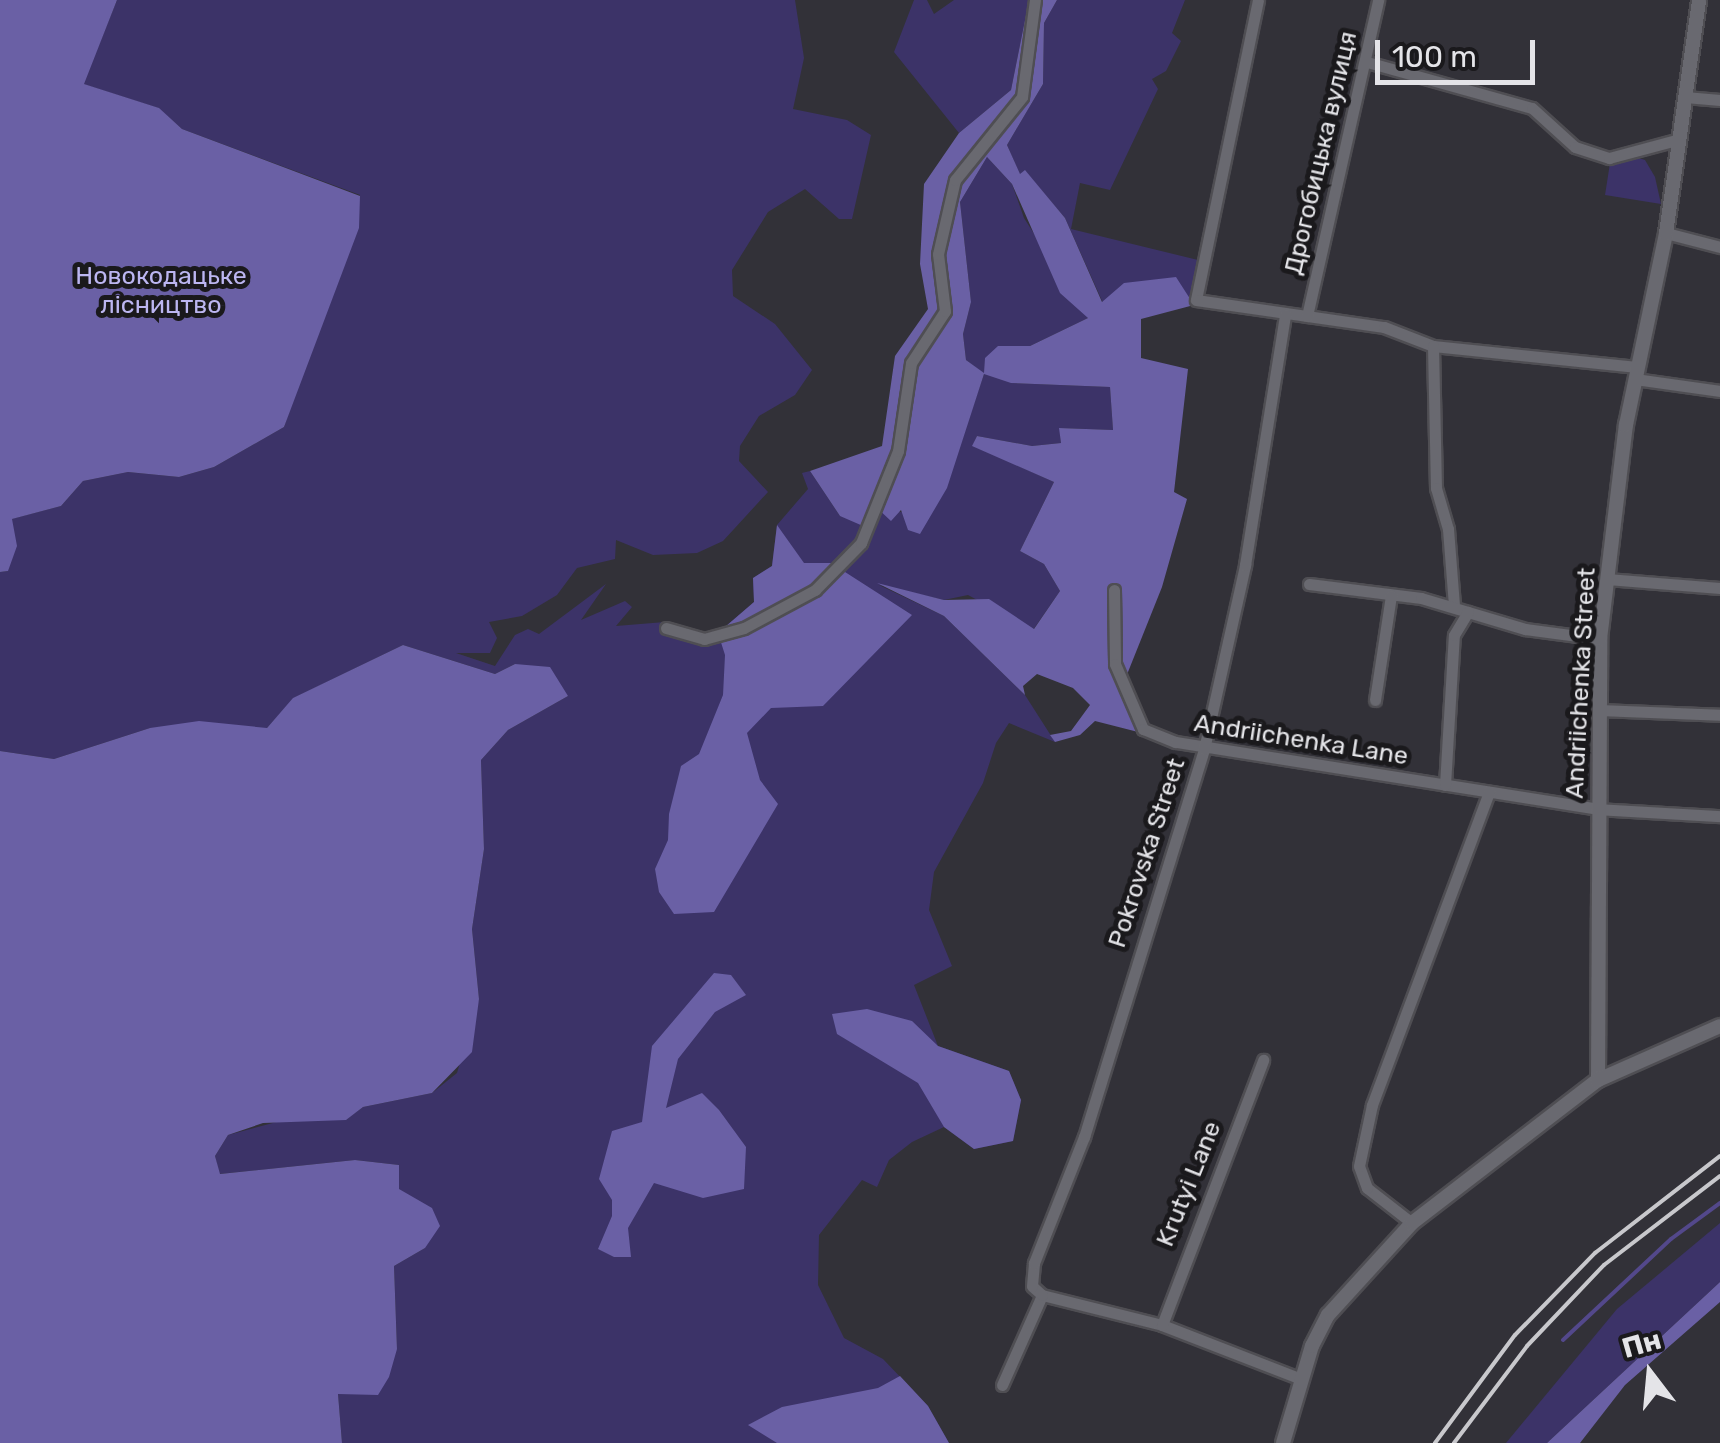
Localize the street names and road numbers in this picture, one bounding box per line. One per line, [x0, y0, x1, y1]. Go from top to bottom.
street label: Дрогобицька вулиця [1278, 29, 1364, 277]
street label: Andriichenka Street [1560, 567, 1602, 799]
street label: Andriichenka Lane [1192, 708, 1410, 772]
street label: Pokrovska Street [1102, 755, 1192, 951]
street label: Krutyi Lane [1150, 1117, 1228, 1251]

